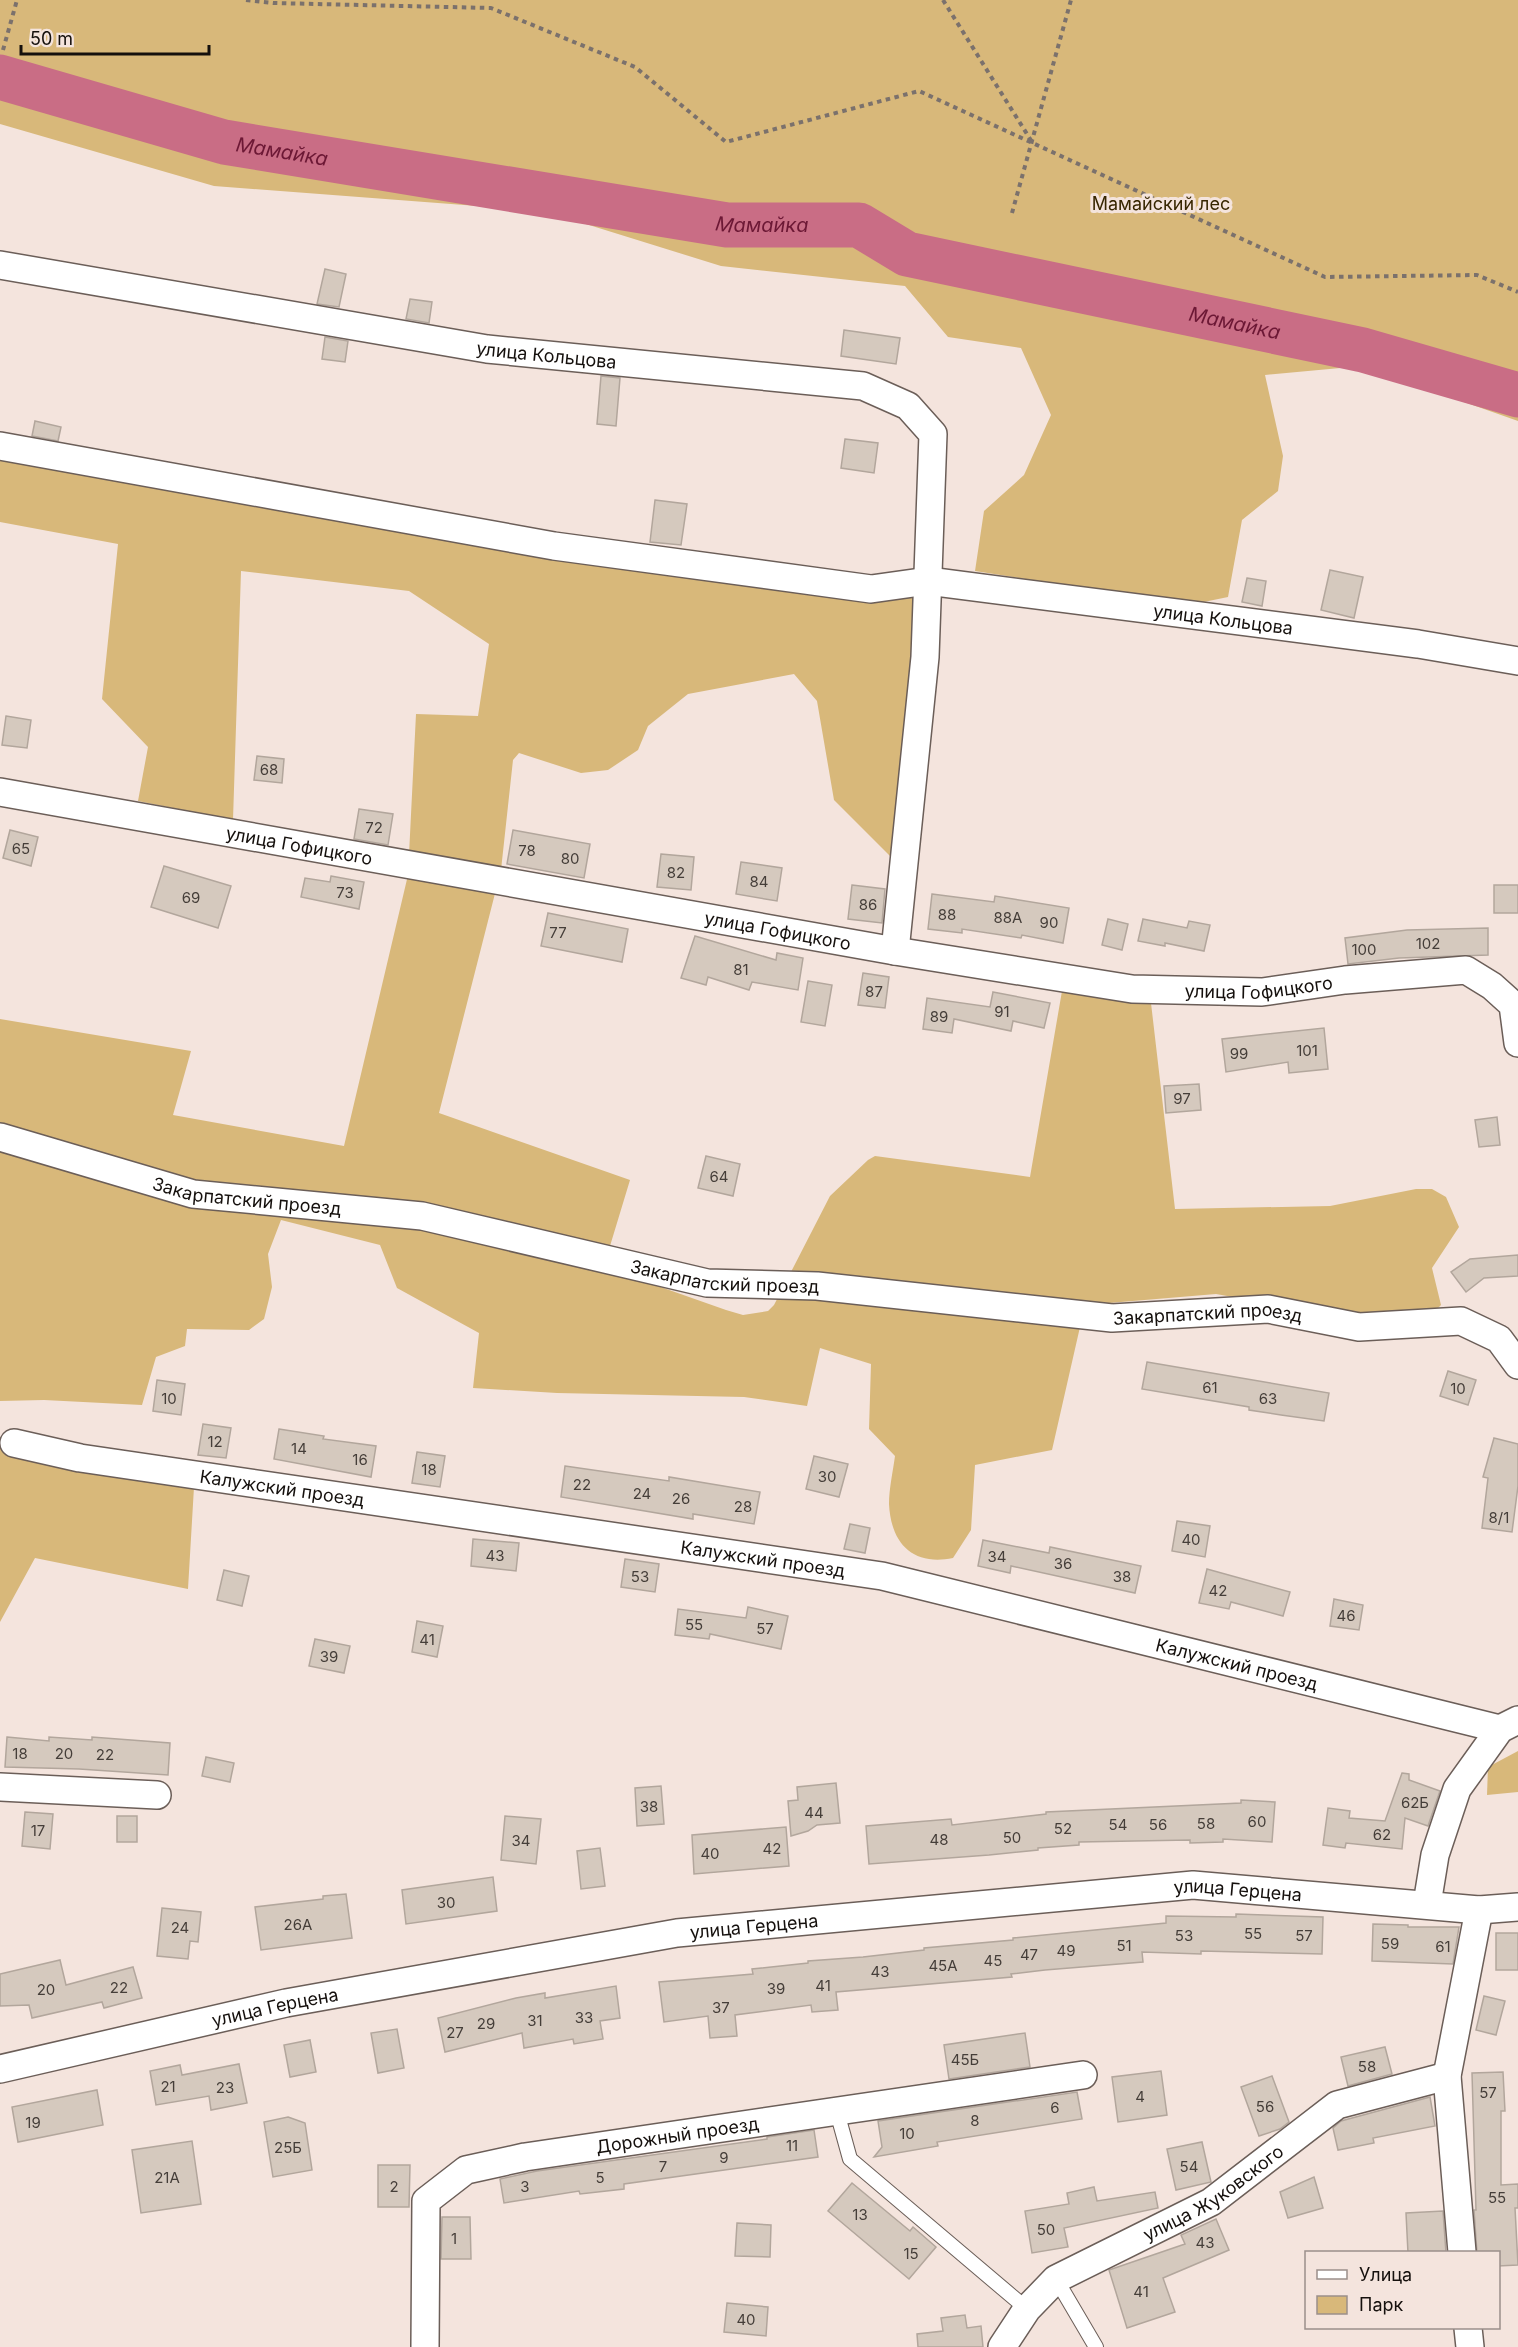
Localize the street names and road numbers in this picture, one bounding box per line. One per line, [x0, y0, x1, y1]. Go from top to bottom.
street label: улица Кольцова [475, 337, 618, 372]
street label: улица Кольцова [1152, 600, 1294, 638]
street label: улица Гофицкого [224, 822, 374, 868]
street label: улица Гофицкого [703, 907, 853, 954]
street label: улица Гофицкого [1184, 971, 1334, 1003]
street label: Закарпатский проезд [150, 1172, 342, 1219]
street label: Закарпатский проезд [628, 1255, 819, 1297]
street label: Закарпатский проезд [1112, 1298, 1305, 1328]
street label: Калужский проезд [198, 1465, 366, 1510]
street label: Калужский проезд [679, 1536, 847, 1581]
street label: Калужский проезд [1154, 1634, 1320, 1694]
street label: улица Герцена [1173, 1875, 1303, 1905]
street label: улица Герцена [689, 1909, 819, 1942]
street label: улица Герцена [210, 1983, 340, 2030]
street label: Дорожный проезд [595, 2112, 760, 2157]
street label: улица Жуковского [1139, 2140, 1287, 2245]

